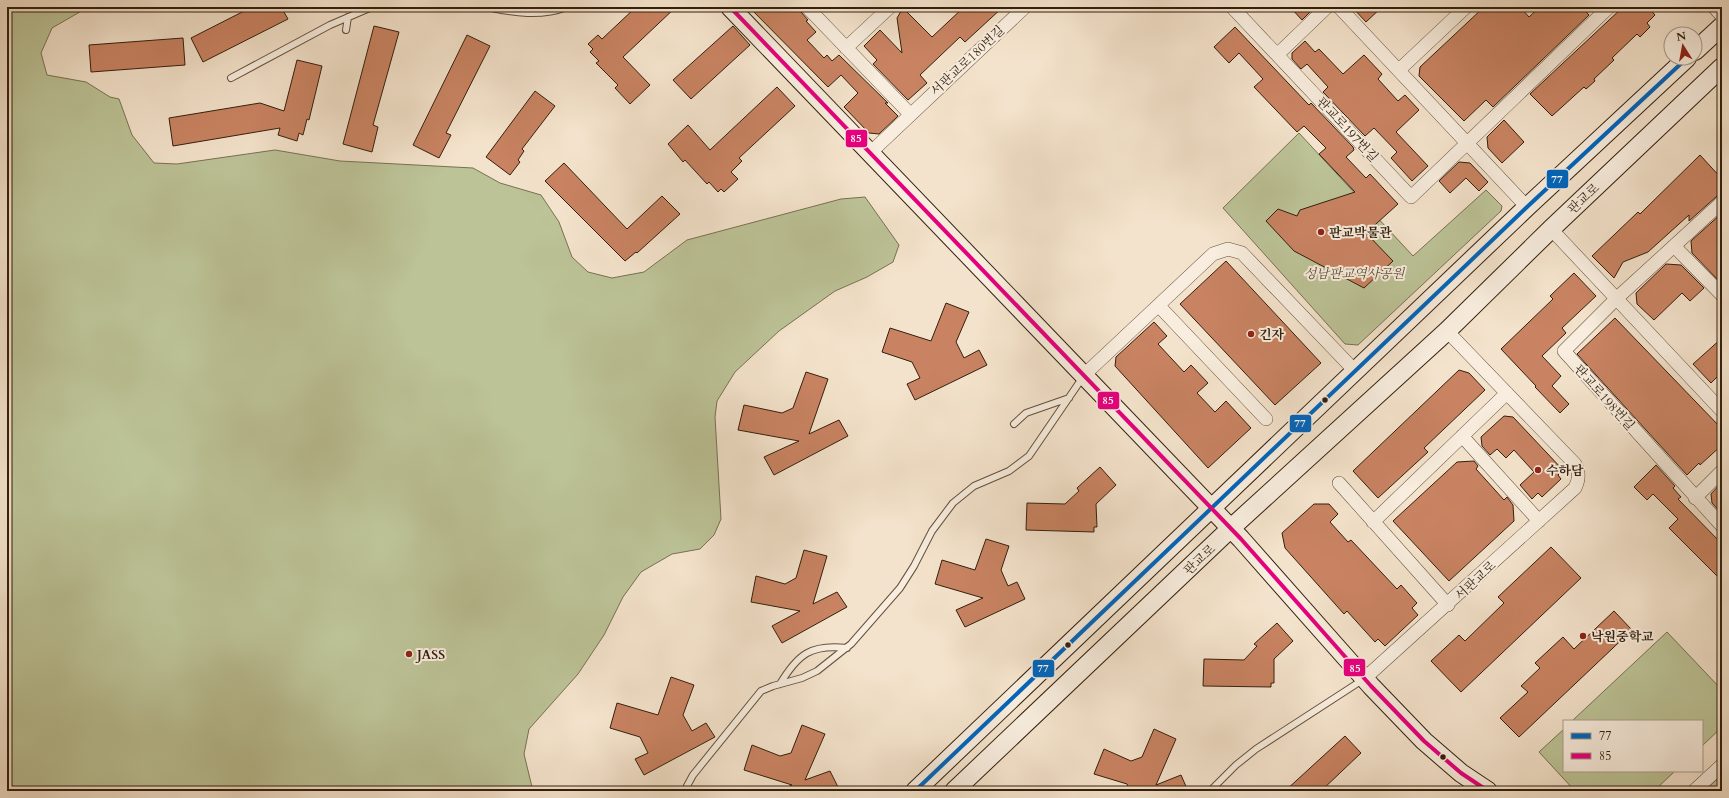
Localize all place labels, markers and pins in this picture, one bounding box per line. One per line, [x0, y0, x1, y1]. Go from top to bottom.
place label: 판교박물관 [1329, 224, 1392, 242]
marker: 판교박물관 [1316, 227, 1326, 237]
place label: 긴자 [1259, 326, 1285, 344]
marker: 긴자 [1246, 329, 1256, 339]
unlabelled marker [1320, 395, 1330, 405]
place label: 수하담 [1546, 462, 1584, 480]
marker: 수하담 [1533, 465, 1543, 475]
place label: 낙원중학교 [1591, 628, 1654, 646]
marker: 낙원중학교 [1578, 631, 1588, 641]
unlabelled marker [1063, 640, 1073, 650]
place label: JASS [415, 646, 445, 664]
marker: JASS [404, 649, 414, 659]
unlabelled marker [1438, 752, 1448, 762]

